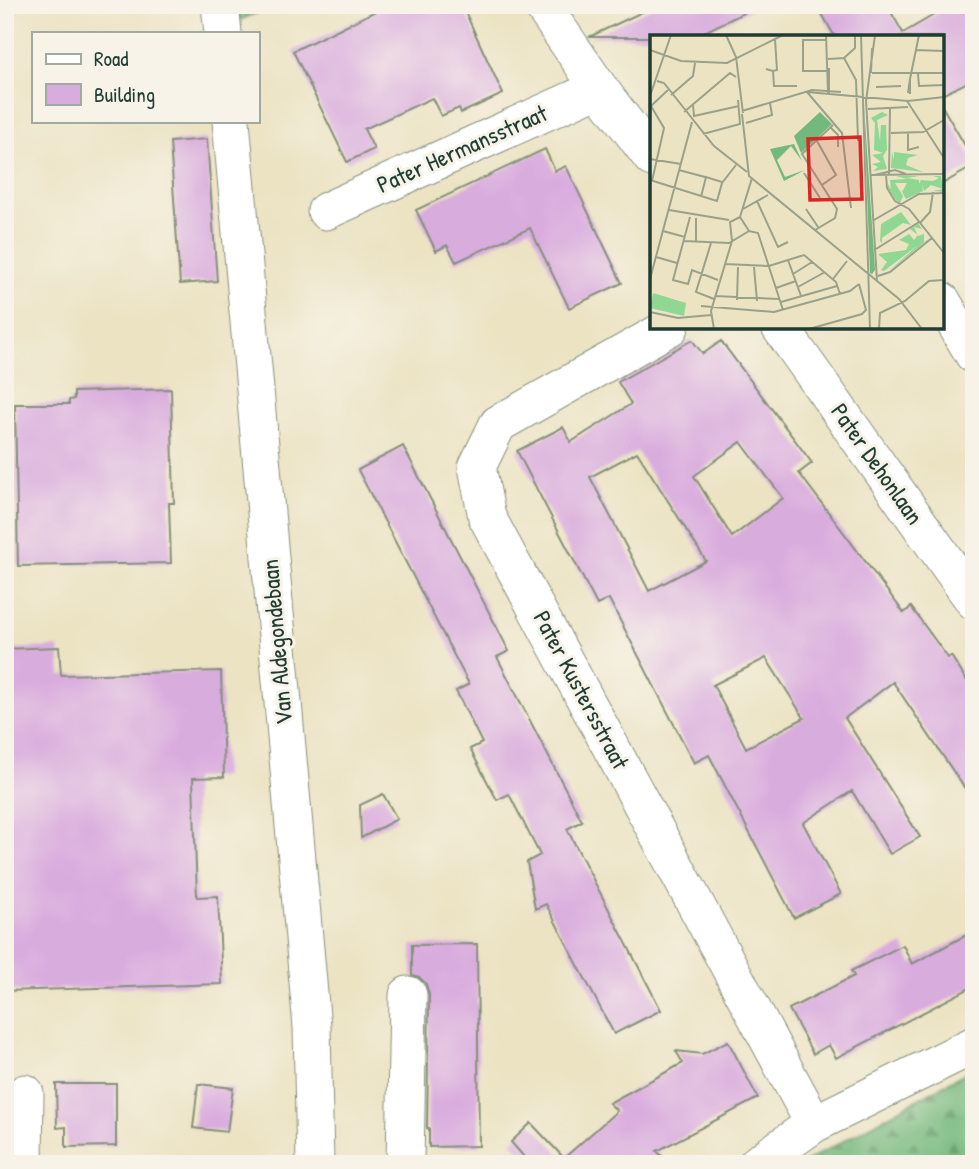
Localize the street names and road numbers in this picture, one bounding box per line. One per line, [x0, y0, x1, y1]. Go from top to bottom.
street label: Pater Hermansstraat [371, 96, 552, 200]
street label: Pater Dehonlaan [824, 396, 931, 530]
street label: Van Aldegondebaan [253, 558, 299, 726]
street label: Pater Kustersstraat [527, 605, 637, 775]

